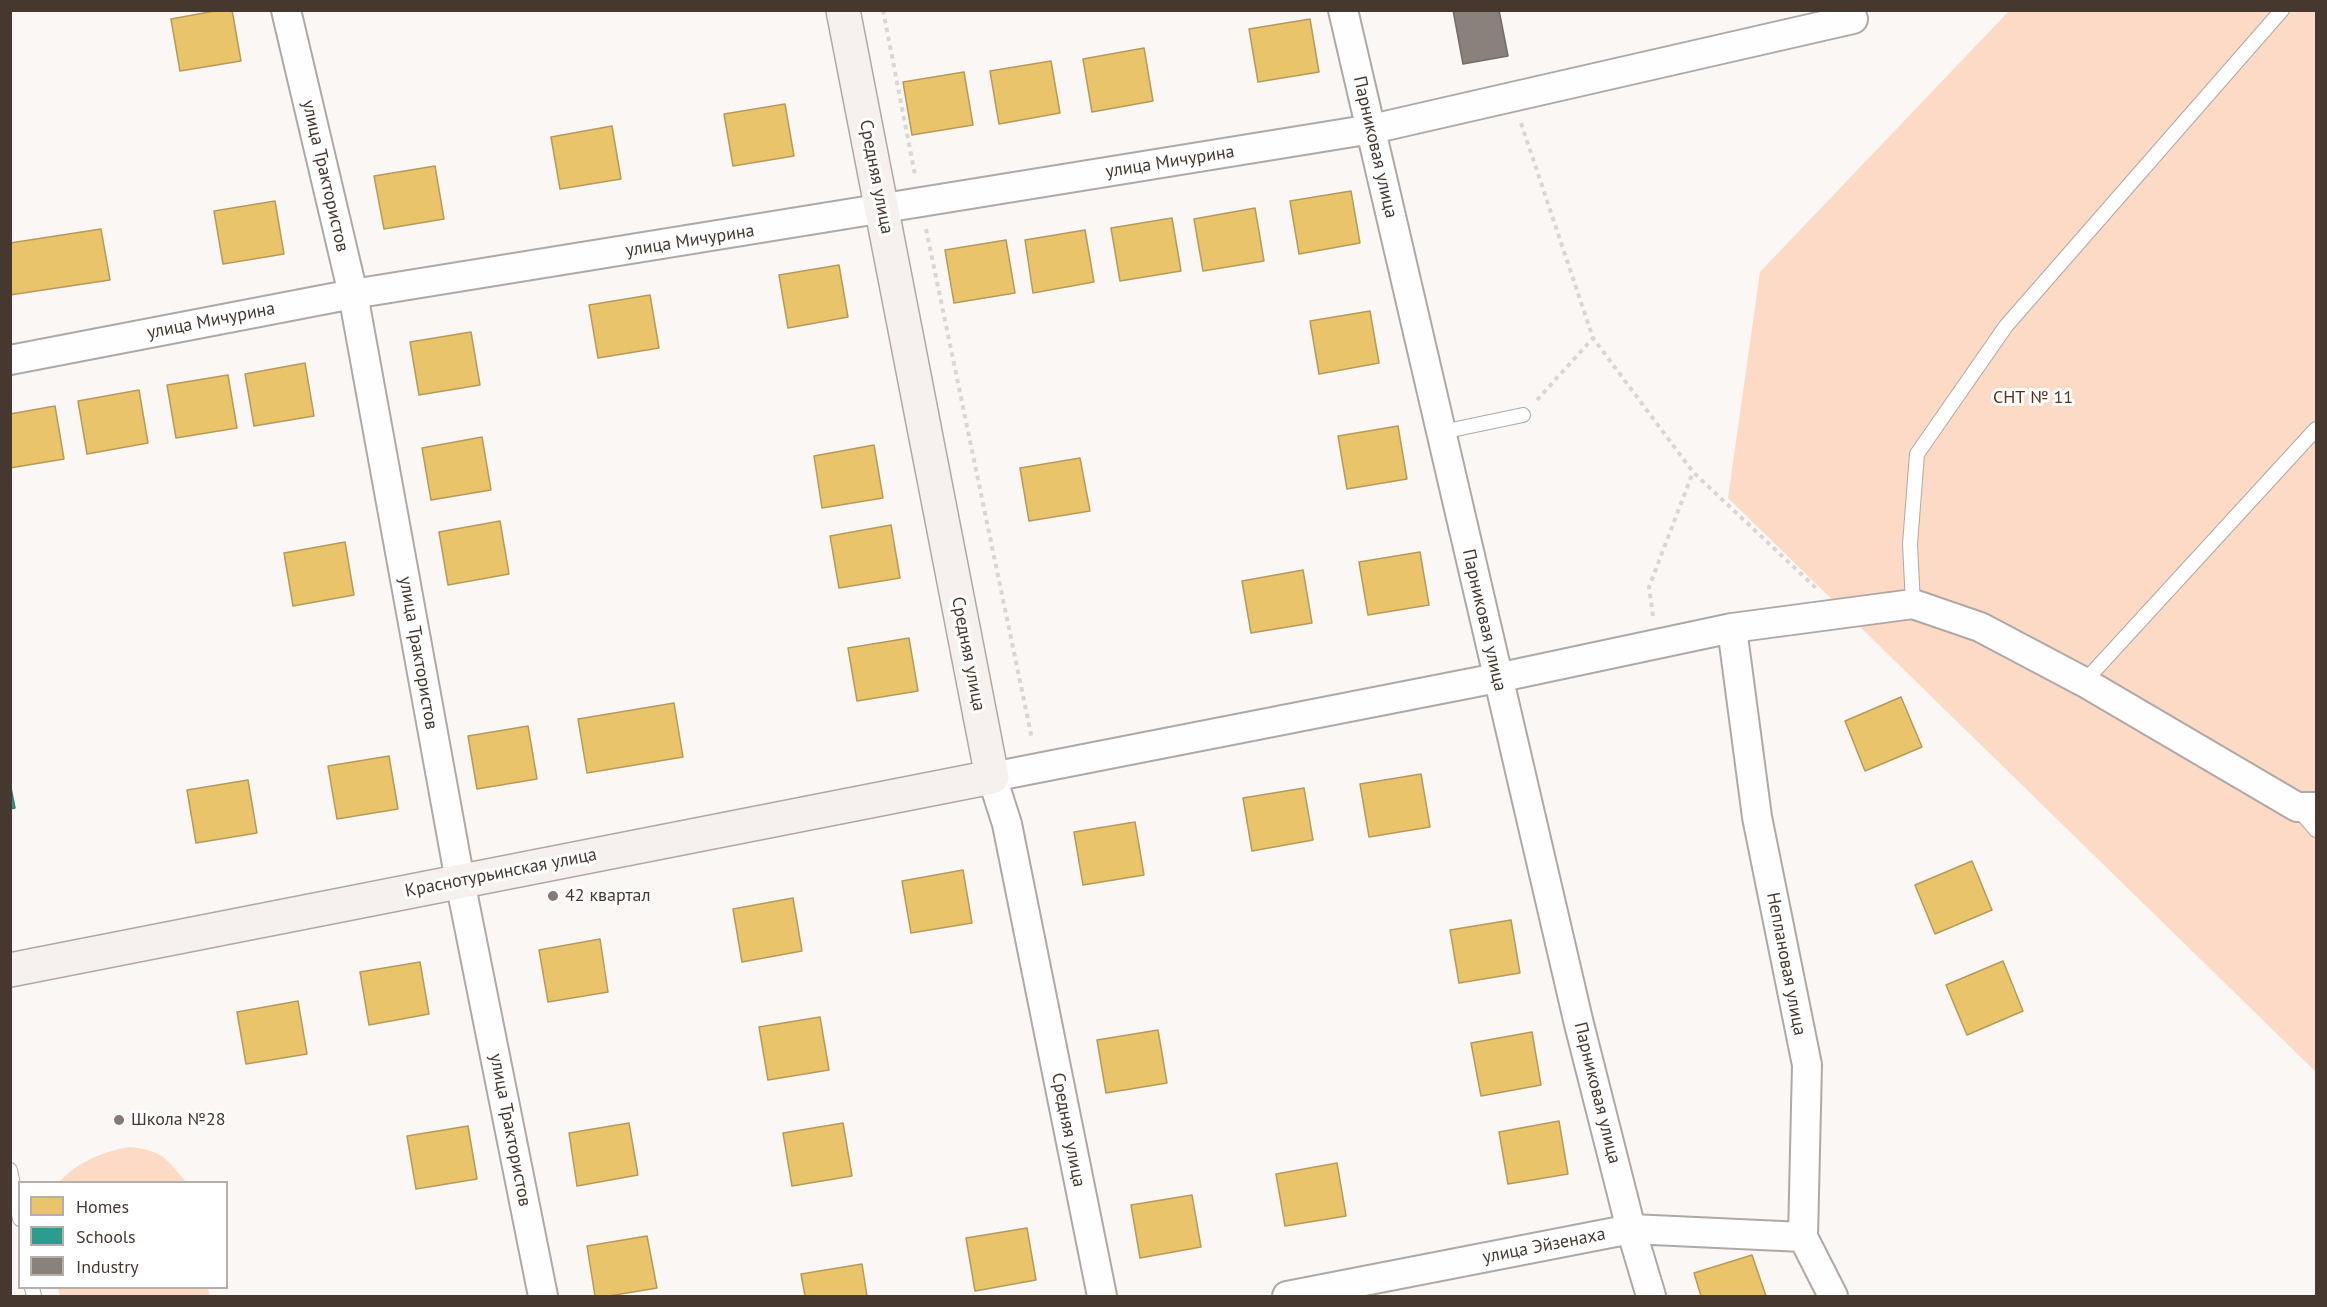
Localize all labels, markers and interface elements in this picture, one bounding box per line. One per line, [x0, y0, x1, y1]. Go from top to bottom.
street label: Парниковая улица [1348, 74, 1402, 220]
street label: улица Трактористов [297, 98, 353, 254]
street label: Средняя улица [854, 118, 898, 236]
street label: улица Мичурина [1104, 141, 1236, 183]
street label: улица Мичурина [624, 220, 756, 262]
street label: улица Мичурина [145, 298, 277, 344]
park label: СНТ № 11 [1993, 387, 2073, 409]
street label: Парниковая улица [1457, 547, 1511, 693]
street label: улица Трактористов [394, 575, 442, 731]
street label: Средняя улица [946, 595, 990, 713]
street label: Краснотурьинская улица [403, 844, 599, 902]
place label: 42 квартал [565, 885, 651, 907]
marker: 42 квартал [546, 889, 560, 903]
street label: Неплановая улица [1762, 891, 1810, 1037]
street label: Парниковая улица [1569, 1020, 1625, 1166]
street label: улица Трактористов [485, 1052, 535, 1208]
street label: Средняя улица [1046, 1071, 1090, 1189]
place label: Школа №28 [131, 1109, 226, 1131]
marker: Школа №28 [112, 1113, 126, 1127]
legend [18, 1181, 228, 1289]
text: Homes [76, 1195, 129, 1218]
street label: улица Эйзенаха [1481, 1223, 1607, 1269]
text: Schools [76, 1225, 136, 1248]
text: Industry [76, 1255, 139, 1278]

